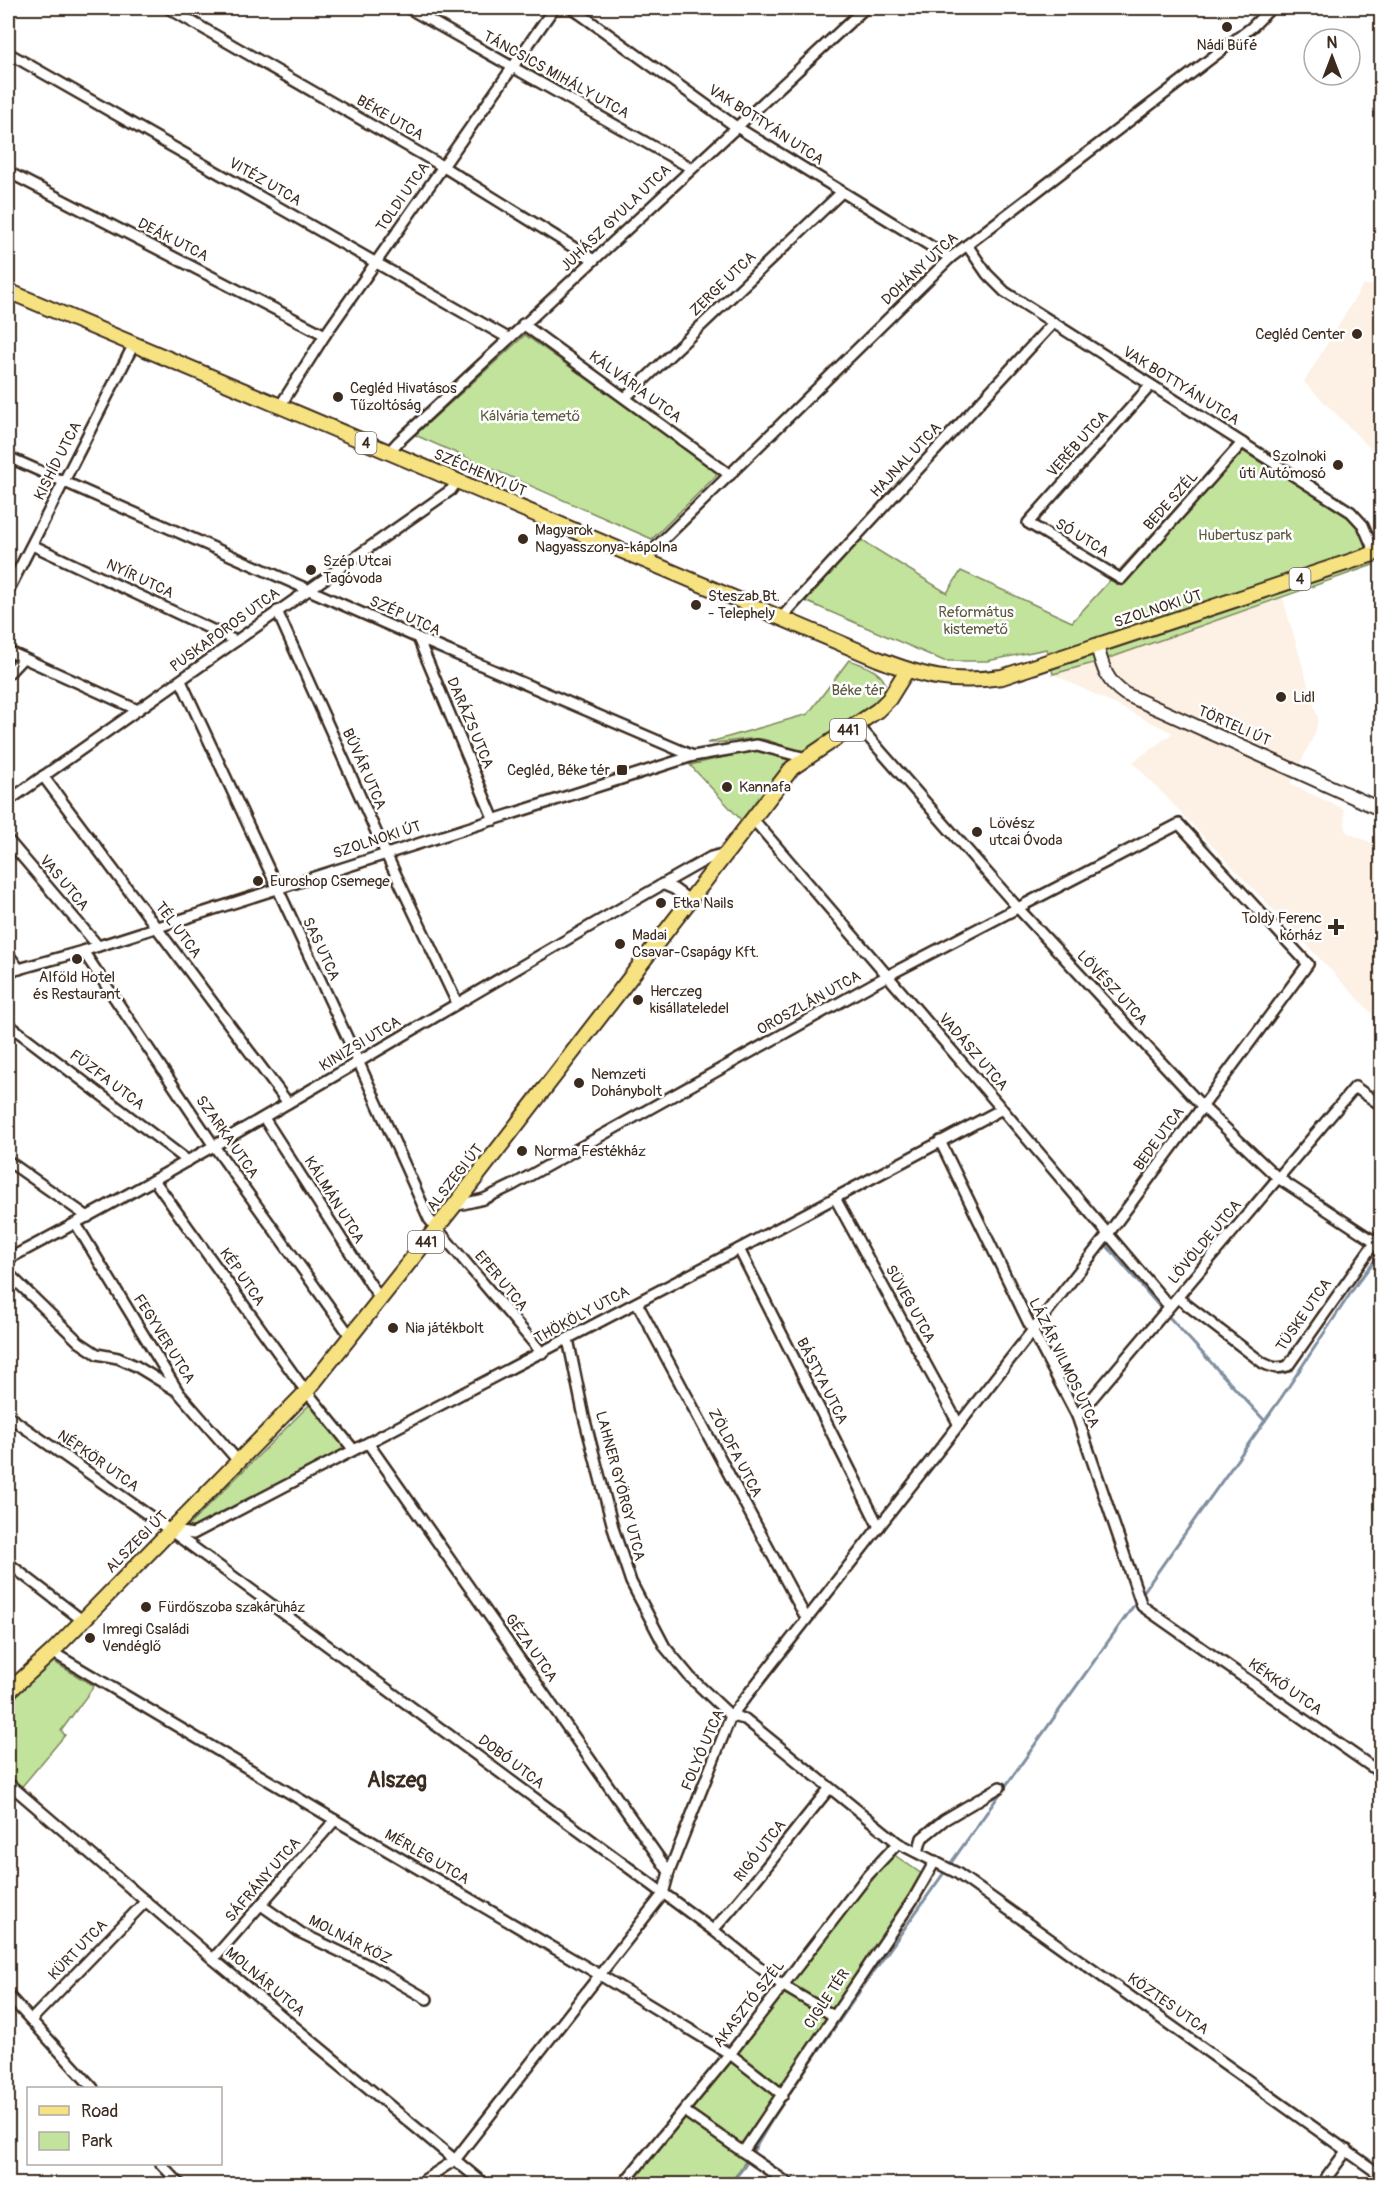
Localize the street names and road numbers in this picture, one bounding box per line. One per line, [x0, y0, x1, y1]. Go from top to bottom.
street label: TÁNCSICS MIHÁLY UTCA [480, 27, 633, 123]
street label: VAK BOTTYÁN UTCA [705, 81, 828, 170]
street label: BÉKE UTCA [353, 91, 427, 145]
street label: VITÉZ UTCA [225, 154, 305, 211]
street label: TOLDI UTCA [372, 158, 434, 235]
street label: JUHÁSZ GYULA UTCA [557, 160, 675, 276]
street label: DEÁK UTCA [134, 214, 212, 266]
street label: DOHÁNY UTCA [878, 229, 962, 309]
street label: ZERGE UTCA [686, 247, 760, 320]
street label: VAK BOTTYÁN UTCA [1119, 342, 1243, 430]
street label: KÁLVÁRIA UTCA [585, 347, 685, 427]
street label: VERÉB UTCA [1043, 407, 1113, 481]
street label: KISHÍD UTCA [30, 418, 86, 503]
street label: HAJNAL UTCA [867, 419, 946, 501]
road number: 4 [356, 432, 376, 454]
street label: SZÉCHENYI ÚT [431, 445, 529, 501]
street label: BEDE SZÉL [1140, 468, 1202, 534]
street label: SÓ UTCA [1052, 515, 1113, 562]
street label: NYÍR UTCA [103, 555, 177, 603]
road number: 4 [1290, 568, 1310, 590]
street label: PUSKAPOROS UTCA [166, 584, 284, 676]
street label: SZOLNOKI ÚT [1112, 586, 1204, 632]
street label: SZÉP UTCA [366, 592, 444, 640]
street label: DARÁZS UTCA [442, 674, 498, 772]
street label: TÖRTELI ÚT [1195, 702, 1273, 750]
road number: 441 [830, 719, 866, 741]
street label: BÚVÁR UTCA [338, 726, 390, 813]
street label: SZOLNOKI ÚT [331, 817, 423, 863]
street label: VAS UTCA [35, 851, 93, 915]
street label: TÉL UTCA [151, 898, 206, 962]
street label: SAS UTCA [298, 914, 344, 984]
street label: LÖVÉSZ UTCA [1073, 947, 1152, 1030]
street label: OROSZLÁN UTCA [754, 966, 865, 1039]
street label: VADÁSZ UTCA [934, 1009, 1012, 1095]
street label: KINIZSI UTCA [316, 1012, 404, 1076]
street label: FŰZFA UTCA [66, 1046, 148, 1114]
street label: SZARKA UTCA [191, 1092, 263, 1182]
street label: BEDE UTCA [1130, 1103, 1189, 1175]
street label: ALSZEGI ÚT [423, 1140, 487, 1216]
street label: KÁLMÁN UTCA [300, 1153, 368, 1247]
street label: LÖVÖLDE UTCA [1164, 1196, 1246, 1288]
road number: 441 [408, 1231, 444, 1253]
street label: KÉP UTCA [215, 1244, 269, 1310]
street label: EPER UTCA [470, 1247, 532, 1315]
street label: SÜVEG UTCA [881, 1262, 939, 1347]
street label: TÜSKE UTCA [1272, 1275, 1336, 1355]
street label: THÖKÖLY UTCA [531, 1282, 633, 1348]
street label: FEGYVER UTCA [129, 1291, 199, 1387]
street label: LÁZÁR VILMOS UTCA [1024, 1295, 1104, 1431]
street label: BÁSTYA UTCA [792, 1335, 852, 1428]
street label: ZÖLDFA UTCA [704, 1405, 766, 1501]
street label: LAHNER GYÖRGY UTCA [591, 1409, 649, 1563]
street label: NÉPKÖR UTCA [54, 1426, 143, 1496]
street label: ALSZEGI ÚT [102, 1507, 172, 1577]
street label: GÉZA UTCA [501, 1610, 562, 1686]
street label: KÉKKŐ UTCA [1244, 1655, 1326, 1720]
street label: FOLYÓ UTCA [677, 1706, 729, 1793]
street label: DOBÓ UTCA [474, 1731, 548, 1793]
street label: RIGÓ UTCA [730, 1816, 790, 1886]
street label: MÉRLEG UTCA [381, 1825, 473, 1889]
street label: SÁFRÁNY UTCA [221, 1834, 305, 1926]
street label: MOLNÁR KÖZ [305, 1911, 395, 1969]
street label: KÜRT UTCA [45, 1916, 112, 1984]
street label: MOLNÁR UTCA [221, 1943, 309, 2021]
street label: AKASZTÓ SZÉL [709, 1957, 789, 2051]
street label: CIGLE TÉR [800, 1965, 854, 2033]
street label: KÖZTES UTCA [1124, 1969, 1212, 2039]

